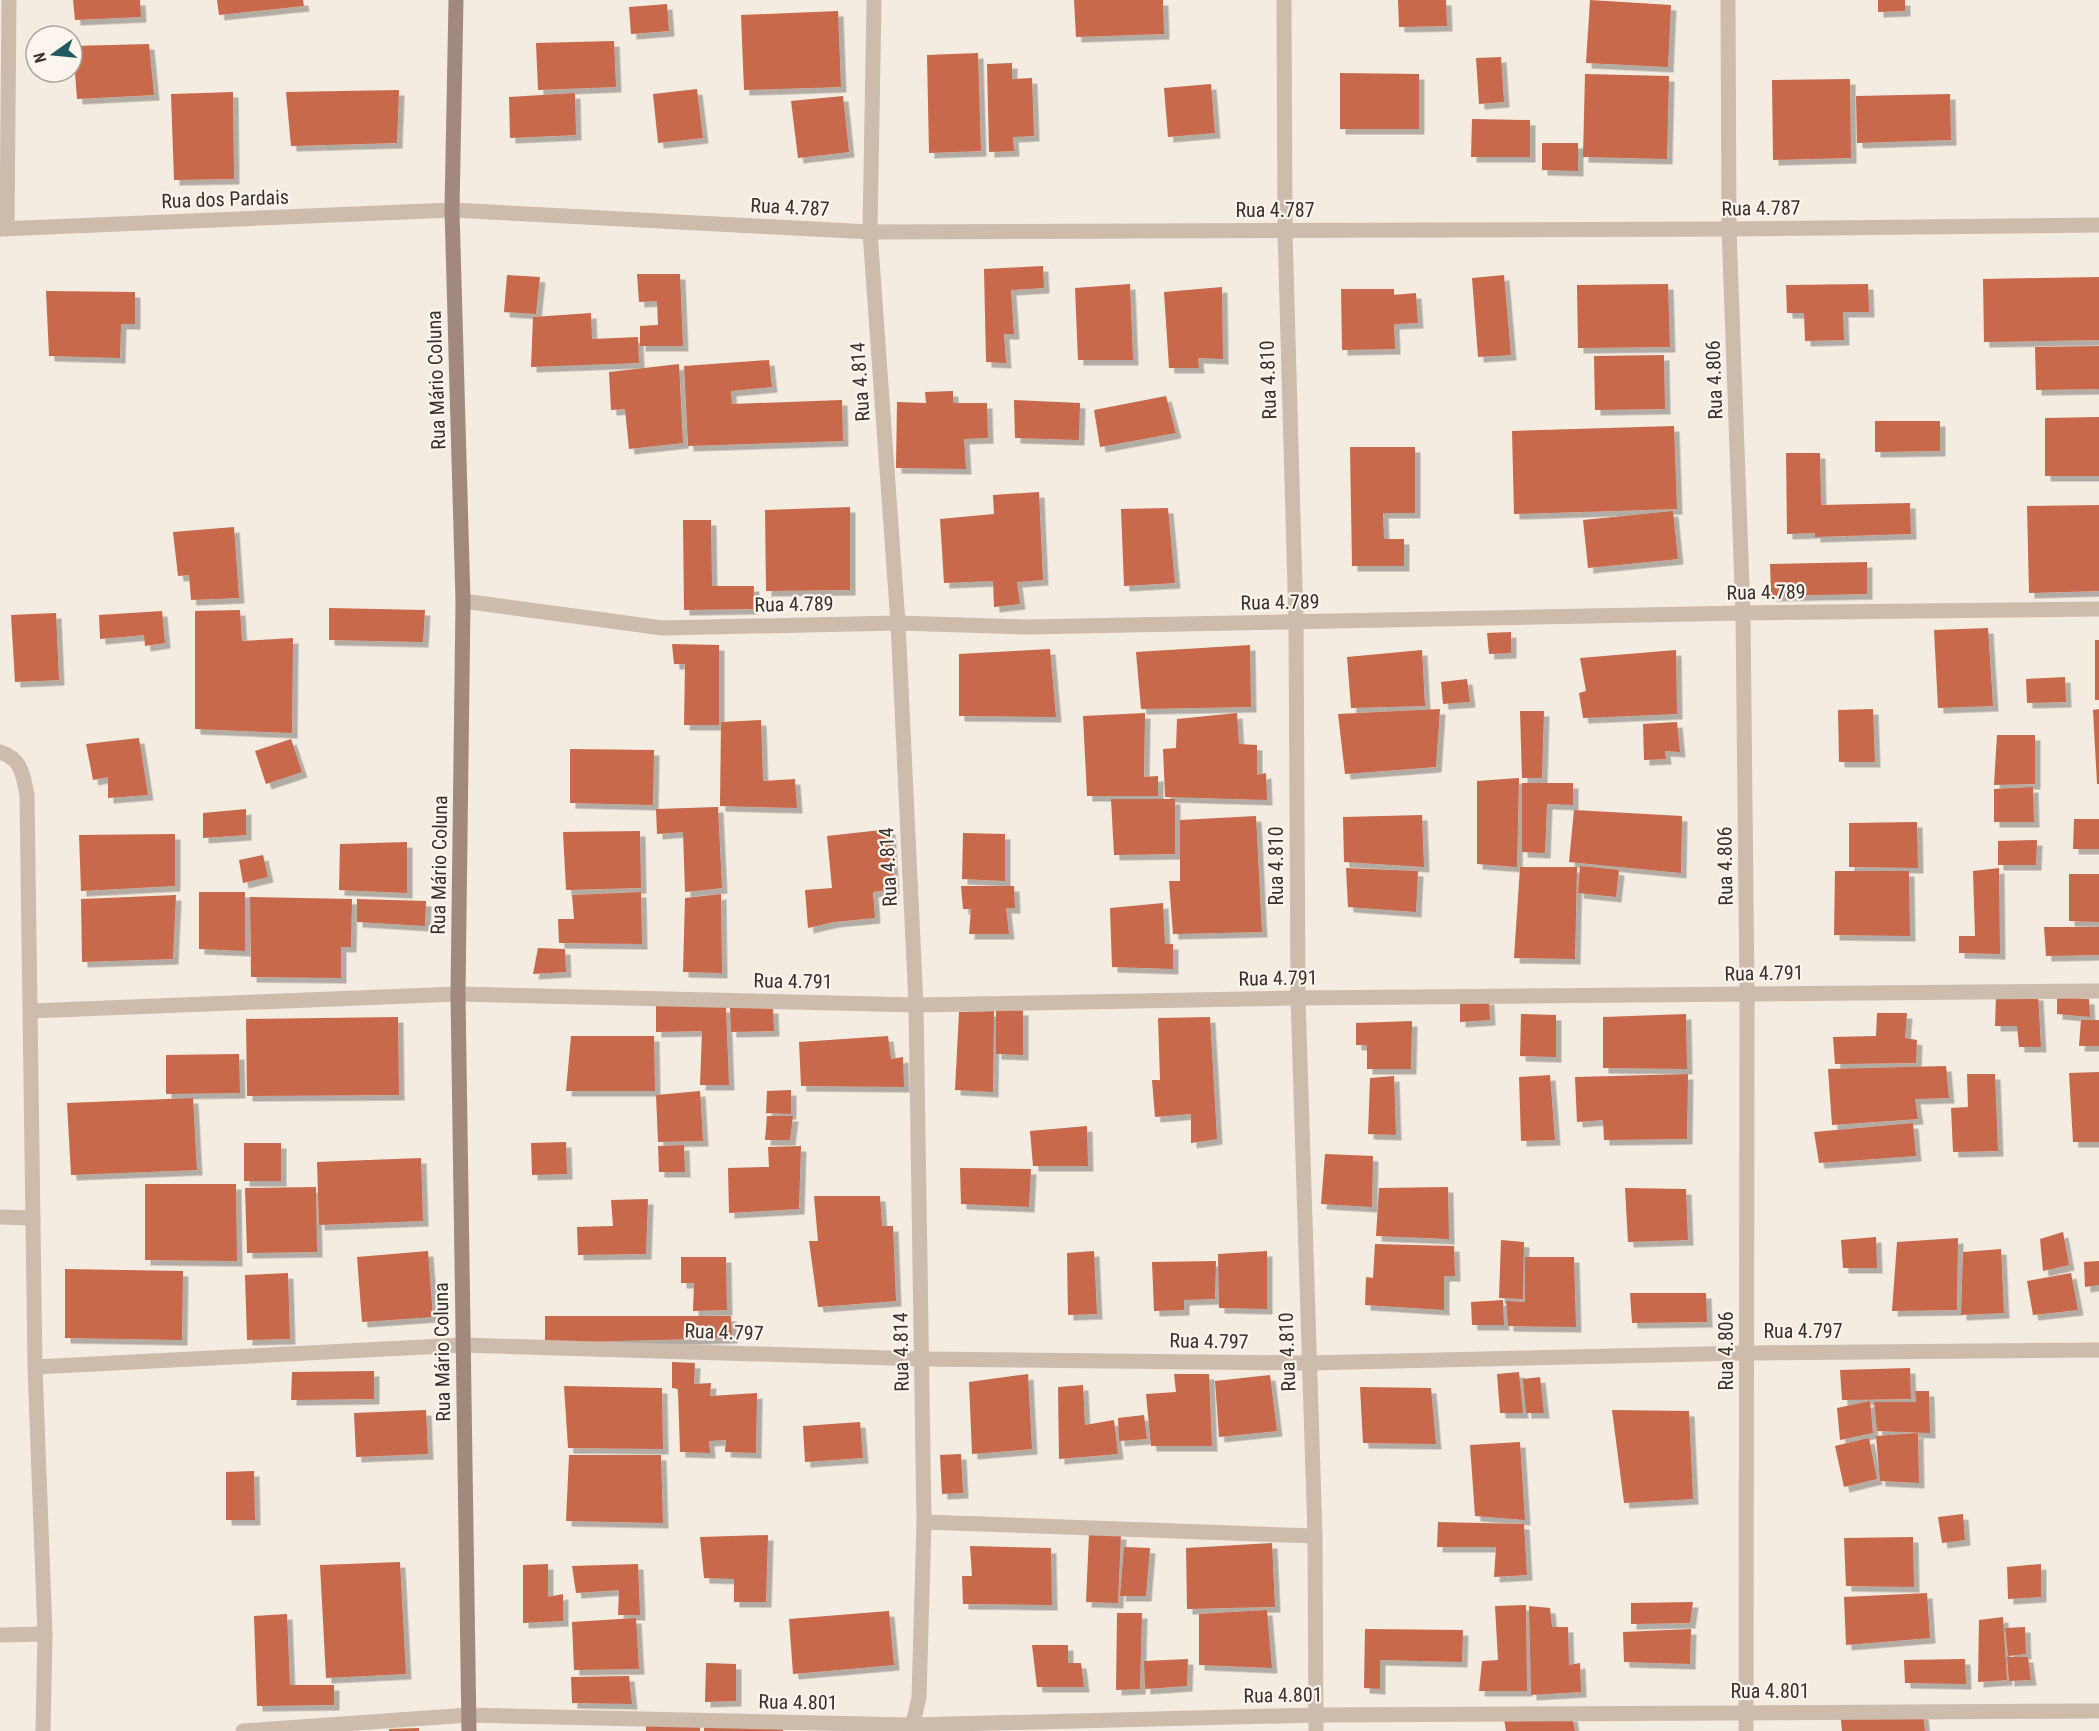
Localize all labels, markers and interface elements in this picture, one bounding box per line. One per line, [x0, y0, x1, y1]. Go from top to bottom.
north arrow [24, 24, 84, 84]
text: N [30, 51, 50, 65]
street label: Rua dos Pardais [161, 185, 289, 213]
street label: Rua 4.787 [750, 193, 830, 221]
street label: Rua 4.787 [1721, 195, 1801, 221]
street label: Rua 4.787 [1235, 198, 1315, 222]
street label: Rua Mário Coluna [422, 310, 450, 450]
street label: Rua 4.810 [1255, 340, 1281, 420]
street label: Rua 4.806 [1701, 340, 1727, 420]
street label: Rua 4.814 [845, 342, 875, 422]
street label: Rua 4.789 [1726, 579, 1806, 605]
street label: Rua 4.789 [1240, 589, 1320, 615]
street label: Rua 4.789 [754, 591, 834, 617]
street label: Rua Mário Coluna [426, 795, 452, 935]
street label: Rua 4.810 [1264, 826, 1288, 906]
street label: Rua 4.806 [1712, 826, 1738, 906]
street label: Rua 4.814 [874, 827, 902, 907]
street label: Rua 4.791 [1724, 960, 1804, 986]
street label: Rua 4.791 [1238, 965, 1318, 991]
street label: Rua 4.791 [753, 968, 833, 994]
street label: Rua Mário Coluna [429, 1282, 455, 1422]
street label: Rua 4.806 [1714, 1311, 1738, 1391]
street label: Rua 4.814 [888, 1312, 914, 1392]
street label: Rua 4.810 [1274, 1312, 1300, 1392]
street label: Rua 4.797 [684, 1319, 764, 1345]
street label: Rua 4.797 [1763, 1319, 1843, 1343]
street label: Rua 4.797 [1169, 1328, 1249, 1354]
street label: Rua 4.801 [1730, 1679, 1810, 1703]
street label: Rua 4.801 [1243, 1682, 1323, 1708]
street label: Rua 4.801 [758, 1689, 838, 1715]

